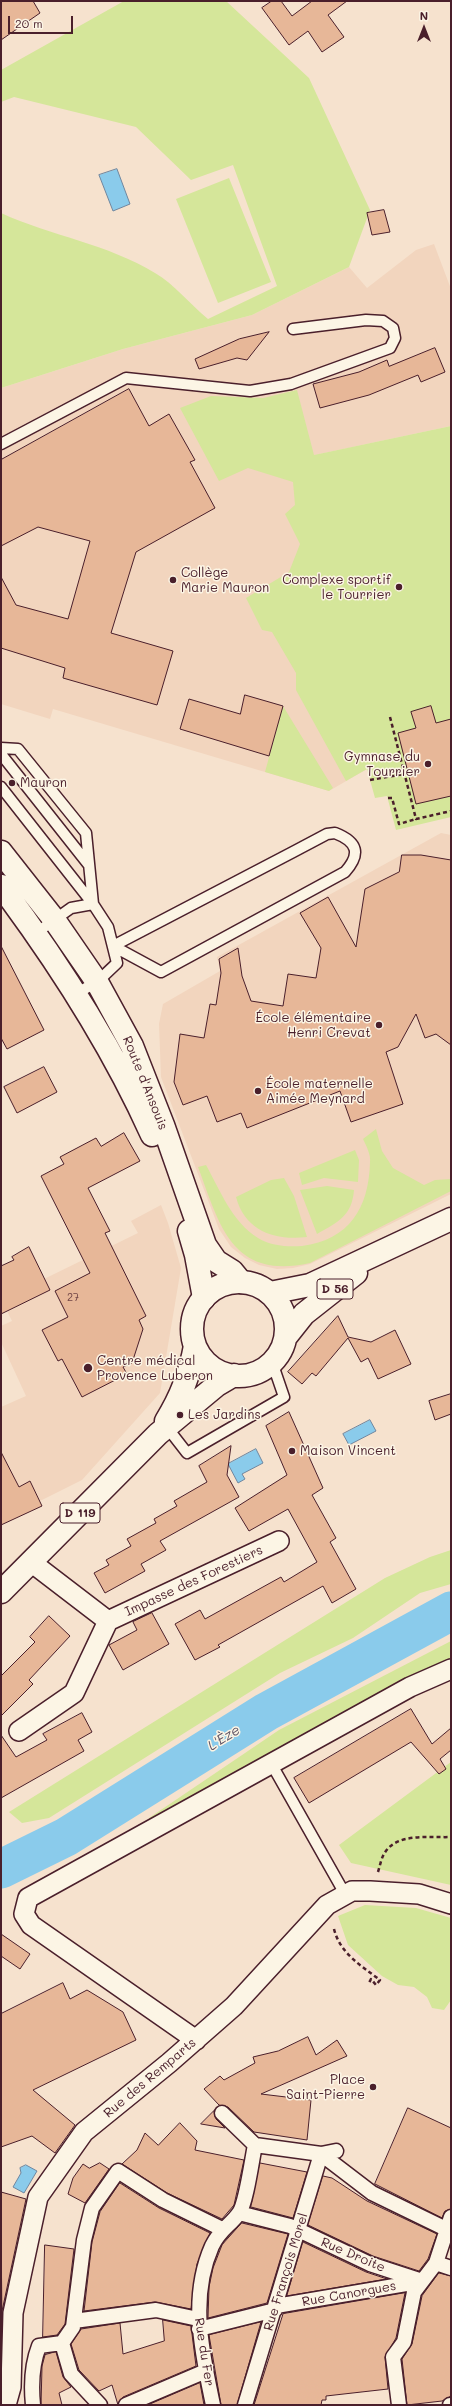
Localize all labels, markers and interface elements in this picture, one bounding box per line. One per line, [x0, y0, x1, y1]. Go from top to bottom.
scale bar [10, 8, 75, 34]
north arrow [404, 8, 444, 48]
text: N [420, 8, 428, 23]
text: 20 m [15, 15, 43, 31]
place label: Collège Marie Mauron [181, 565, 269, 596]
place label: Complexe sportif le Tourrier [282, 572, 391, 603]
marker: Collège Marie Mauron [168, 575, 178, 585]
marker: Complexe sportif le Tourrier [394, 582, 404, 592]
place label: Gymnase du Tourrier [344, 749, 420, 780]
marker: Gymnase du Tourrier [423, 759, 433, 769]
place label: Mauron [20, 775, 67, 791]
marker: Mauron [7, 778, 17, 788]
place label: École élémentaire Henri Crevat [255, 1010, 371, 1041]
marker: École élémentaire Henri Crevat [374, 1020, 384, 1030]
street label: Route d'Ansouis [119, 1034, 171, 1132]
place label: École maternelle Aimée Meynard [266, 1076, 373, 1107]
marker: École maternelle Aimée Meynard [253, 1086, 263, 1096]
road number: D 56 [317, 1279, 353, 1299]
house number: 27 [67, 1291, 79, 1305]
place label: Centre médical Provence Luberon [97, 1353, 213, 1384]
marker: Centre médical Provence Luberon [82, 1362, 94, 1374]
place label: Les Jardins [188, 1407, 261, 1423]
marker: Les Jardins [175, 1410, 185, 1420]
place label: Maison Vincent [300, 1443, 396, 1459]
marker: Maison Vincent [287, 1446, 297, 1456]
road number: D 119 [60, 1503, 100, 1523]
street label: Impasse des Forestiers [123, 1542, 265, 1620]
water label: L'Èze [205, 1722, 243, 1754]
street label: Rue des Remparts [101, 2035, 199, 2121]
place label: Place Saint-Pierre [286, 2072, 365, 2103]
marker: Place Saint-Pierre [368, 2082, 378, 2092]
street label: Rue François Morel [261, 2211, 311, 2333]
street label: Rue Droite [318, 2234, 388, 2276]
street label: Rue Canorgues [301, 2278, 397, 2310]
street label: Rue du Fer [191, 2317, 217, 2387]

